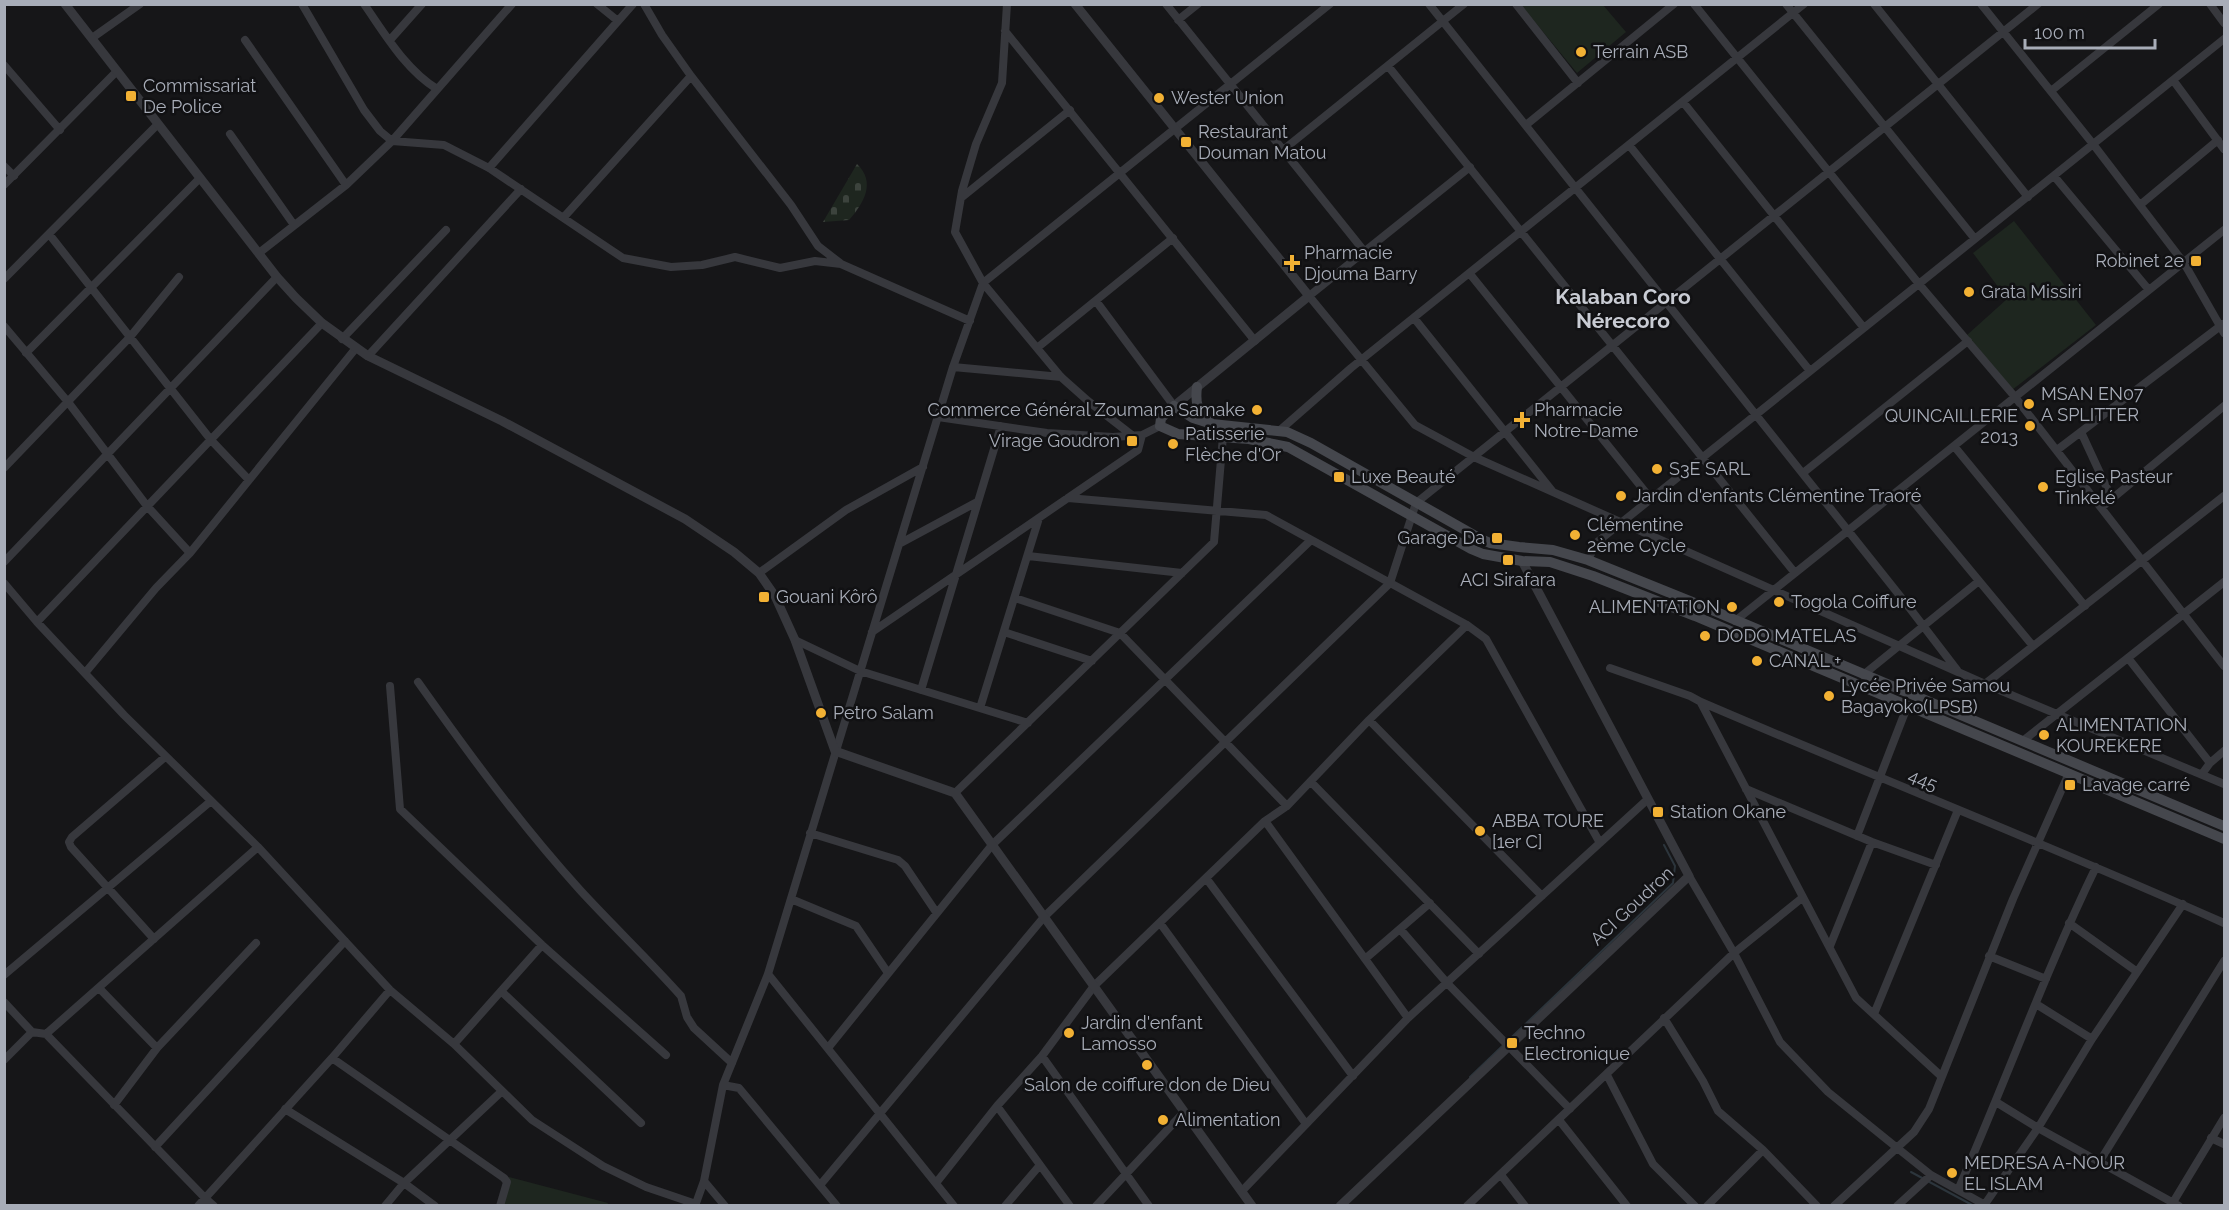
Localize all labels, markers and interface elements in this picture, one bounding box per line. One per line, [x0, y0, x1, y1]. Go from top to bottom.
scale bar [2025, 12, 2156, 50]
text: 100 m [2034, 22, 2085, 43]
place label: Terrain ASB [1593, 41, 1688, 62]
marker: Terrain ASB [1574, 45, 1588, 59]
place label: Commissariat De Police [143, 75, 256, 117]
place label: Wester Union [1171, 87, 1284, 108]
marker: Commissariat De Police [124, 89, 138, 103]
marker: Wester Union [1152, 91, 1166, 105]
place label: Restaurant Douman Matou [1198, 121, 1326, 163]
marker: Restaurant Douman Matou [1179, 135, 1193, 149]
place label: Pharmacie Djouma Barry [1304, 242, 1418, 284]
place label: Robinet 2e [2095, 250, 2184, 271]
marker: Robinet 2e [2189, 254, 2203, 268]
marker: Pharmacie Djouma Barry [1285, 256, 1299, 270]
place label: Grata Missiri [1981, 281, 2082, 302]
district label: Kalaban Coro Nérecoro [1555, 284, 1691, 333]
marker: Grata Missiri [1962, 285, 1976, 299]
place label: MSAN EN07 A SPLITTER [2041, 383, 2144, 425]
marker: MSAN EN07 A SPLITTER [2022, 397, 2036, 411]
place label: Commerce Général Zoumana Samake [927, 399, 1245, 420]
place label: Pharmacie Notre-Dame [1534, 399, 1639, 441]
marker: Commerce Général Zoumana Samake [1250, 403, 1264, 417]
place label: QUINCAILLERIE 2013 [1885, 405, 2018, 447]
marker: Pharmacie Notre-Dame [1515, 413, 1529, 427]
marker: QUINCAILLERIE 2013 [2023, 419, 2037, 433]
place label: Patisserie Flèche d'Or [1185, 423, 1282, 465]
place label: Virage Goudron [989, 430, 1120, 451]
marker: Virage Goudron [1125, 434, 1139, 448]
marker: Patisserie Flèche d'Or [1166, 437, 1180, 451]
place label: S3E SARL [1669, 458, 1751, 479]
marker: S3E SARL [1650, 462, 1664, 476]
place label: Luxe Beauté [1351, 466, 1456, 487]
place label: Eglise Pasteur Tinkelé [2055, 466, 2173, 508]
marker: Luxe Beauté [1332, 470, 1346, 484]
marker: Eglise Pasteur Tinkelé [2036, 480, 2050, 494]
place label: Jardin d'enfants Clémentine Traoré [1633, 485, 1922, 506]
marker: Jardin d'enfants Clémentine Traoré [1614, 489, 1628, 503]
place label: Clémentine 2ème Cycle [1587, 514, 1686, 556]
place label: Garage Da [1397, 527, 1485, 548]
marker: Clémentine 2ème Cycle [1568, 528, 1582, 542]
marker: Garage Da [1490, 531, 1504, 545]
marker: ACI Sirafara [1501, 553, 1515, 567]
place label: ACI Sirafara [1460, 569, 1556, 590]
place label: Gouani Kôrô [776, 586, 878, 607]
marker: Gouani Kôrô [757, 590, 771, 604]
place label: Togola Coiffure [1791, 591, 1917, 612]
marker: Togola Coiffure [1772, 595, 1786, 609]
place label: ALIMENTATION [1589, 596, 1720, 617]
marker: ALIMENTATION [1725, 600, 1739, 614]
place label: DODO MATELAS [1717, 625, 1857, 646]
marker: DODO MATELAS [1698, 629, 1712, 643]
place label: CANAL + [1769, 650, 1841, 671]
marker: CANAL + [1750, 654, 1764, 668]
place label: Lycée Privée Samou Bagayoko(LPSB) [1841, 675, 2010, 717]
marker: Lycée Privée Samou Bagayoko(LPSB) [1822, 689, 1836, 703]
place label: Petro Salam [833, 702, 934, 723]
marker: Petro Salam [814, 706, 828, 720]
place label: ALIMENTATION KOUREKERE [2056, 714, 2187, 756]
marker: ALIMENTATION KOUREKERE [2037, 728, 2051, 742]
street label: 445 [1906, 764, 1941, 795]
place label: Lavage carré [2082, 774, 2191, 795]
marker: Lavage carré [2063, 778, 2077, 792]
place label: Station Okane [1670, 801, 1787, 822]
marker: Station Okane [1651, 805, 1665, 819]
place label: ABBA TOURE [1er C] [1492, 810, 1604, 852]
marker: ABBA TOURE [1er C] [1473, 824, 1487, 838]
street label: ACI Goudron [1586, 862, 1678, 949]
place label: Jardin d'enfant Lamosso [1081, 1012, 1203, 1054]
place label: Techno Electronique [1524, 1022, 1630, 1064]
marker: Jardin d'enfant Lamosso [1062, 1026, 1076, 1040]
marker: Techno Electronique [1505, 1036, 1519, 1050]
marker: Salon de coiffure don de Dieu [1140, 1058, 1154, 1072]
place label: Salon de coiffure don de Dieu [1024, 1074, 1270, 1095]
place label: Alimentation [1175, 1109, 1280, 1130]
marker: Alimentation [1156, 1113, 1170, 1127]
place label: MEDRESA A-NOUR EL ISLAM [1964, 1152, 2125, 1194]
marker: MEDRESA A-NOUR EL ISLAM [1945, 1166, 1959, 1180]

